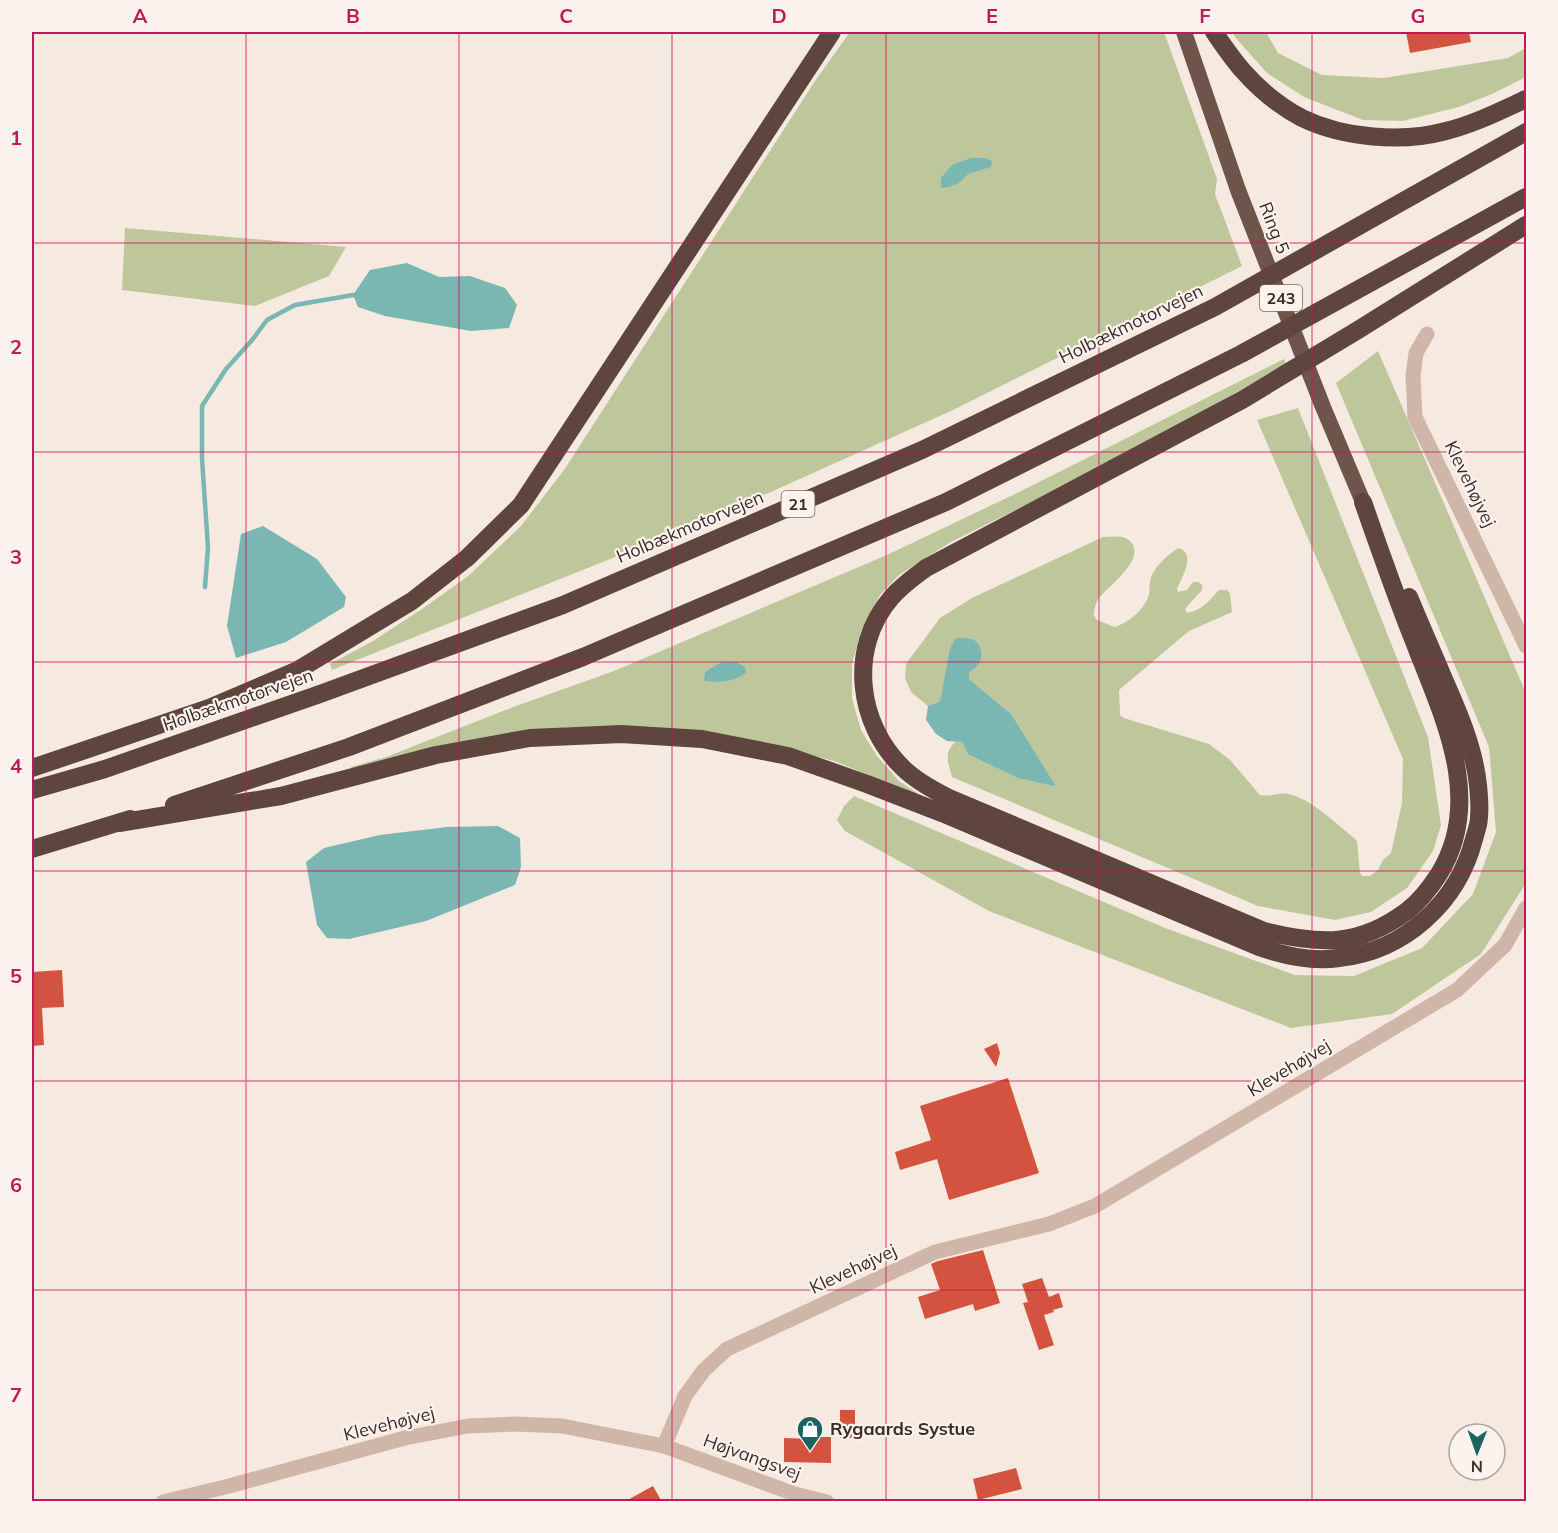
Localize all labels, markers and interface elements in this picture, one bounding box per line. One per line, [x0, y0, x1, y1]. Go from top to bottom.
text: A [133, 3, 148, 28]
text: B [346, 3, 360, 28]
text: C [559, 3, 573, 28]
text: D [771, 3, 787, 28]
text: E [986, 3, 998, 28]
text: F [1199, 3, 1211, 28]
text: G [1411, 3, 1425, 28]
text: 1 [10, 125, 22, 150]
street label: Ring 5 [1254, 199, 1295, 257]
street label: Holbækmotorvejen [1055, 279, 1207, 368]
road number: 243 [1260, 285, 1302, 311]
text: 2 [10, 334, 22, 359]
street label: Klevehøjvej [1440, 437, 1501, 531]
street label: Holbækmotorvejen [613, 485, 767, 568]
road number: 21 [782, 491, 814, 517]
text: 3 [10, 544, 22, 569]
street label: Holbækmotorvejen [160, 663, 316, 736]
text: 4 [10, 753, 22, 778]
text: 5 [10, 963, 22, 988]
street label: Klevehøjvej [1243, 1034, 1335, 1101]
text: 6 [10, 1172, 22, 1197]
street label: Klevehøjvej [806, 1238, 900, 1299]
text: 7 [10, 1382, 22, 1407]
street label: Klevehøjvej [341, 1401, 437, 1446]
shop icon: Rygaards Systue [795, 1414, 825, 1452]
place label: Rygaards Systue [830, 1417, 975, 1440]
north arrow [1447, 1422, 1507, 1482]
street label: Højvangsvej [700, 1428, 804, 1485]
text: N [1471, 1457, 1483, 1477]

